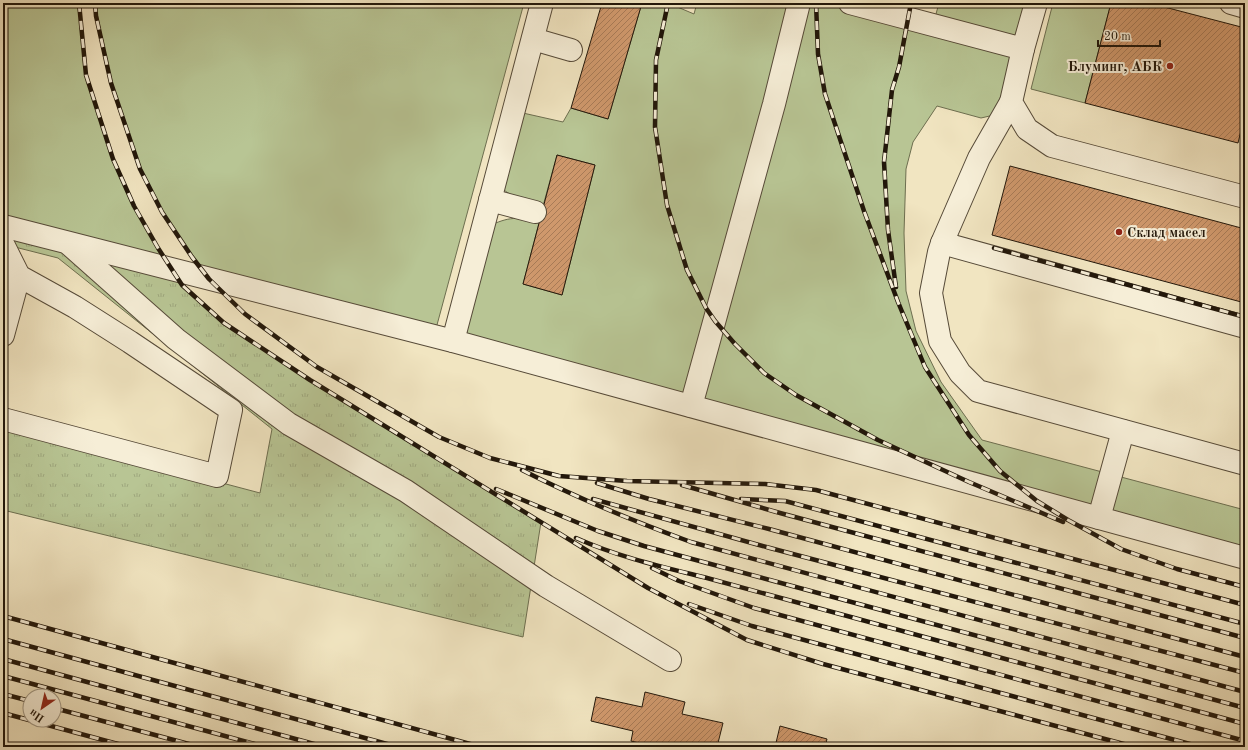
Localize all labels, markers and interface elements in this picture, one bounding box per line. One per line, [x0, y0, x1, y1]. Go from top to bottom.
scale bar [1098, 22, 1160, 48]
text: 20 m [1104, 31, 1131, 43]
place label: Блуминг, АБК [1068, 60, 1163, 74]
marker: Блуминг, АБК [1165, 61, 1175, 71]
place label: Склад масел [1127, 226, 1206, 240]
marker: Склад масел [1114, 227, 1124, 237]
north arrow [22, 688, 62, 728]
text: Пн [28, 706, 47, 724]

